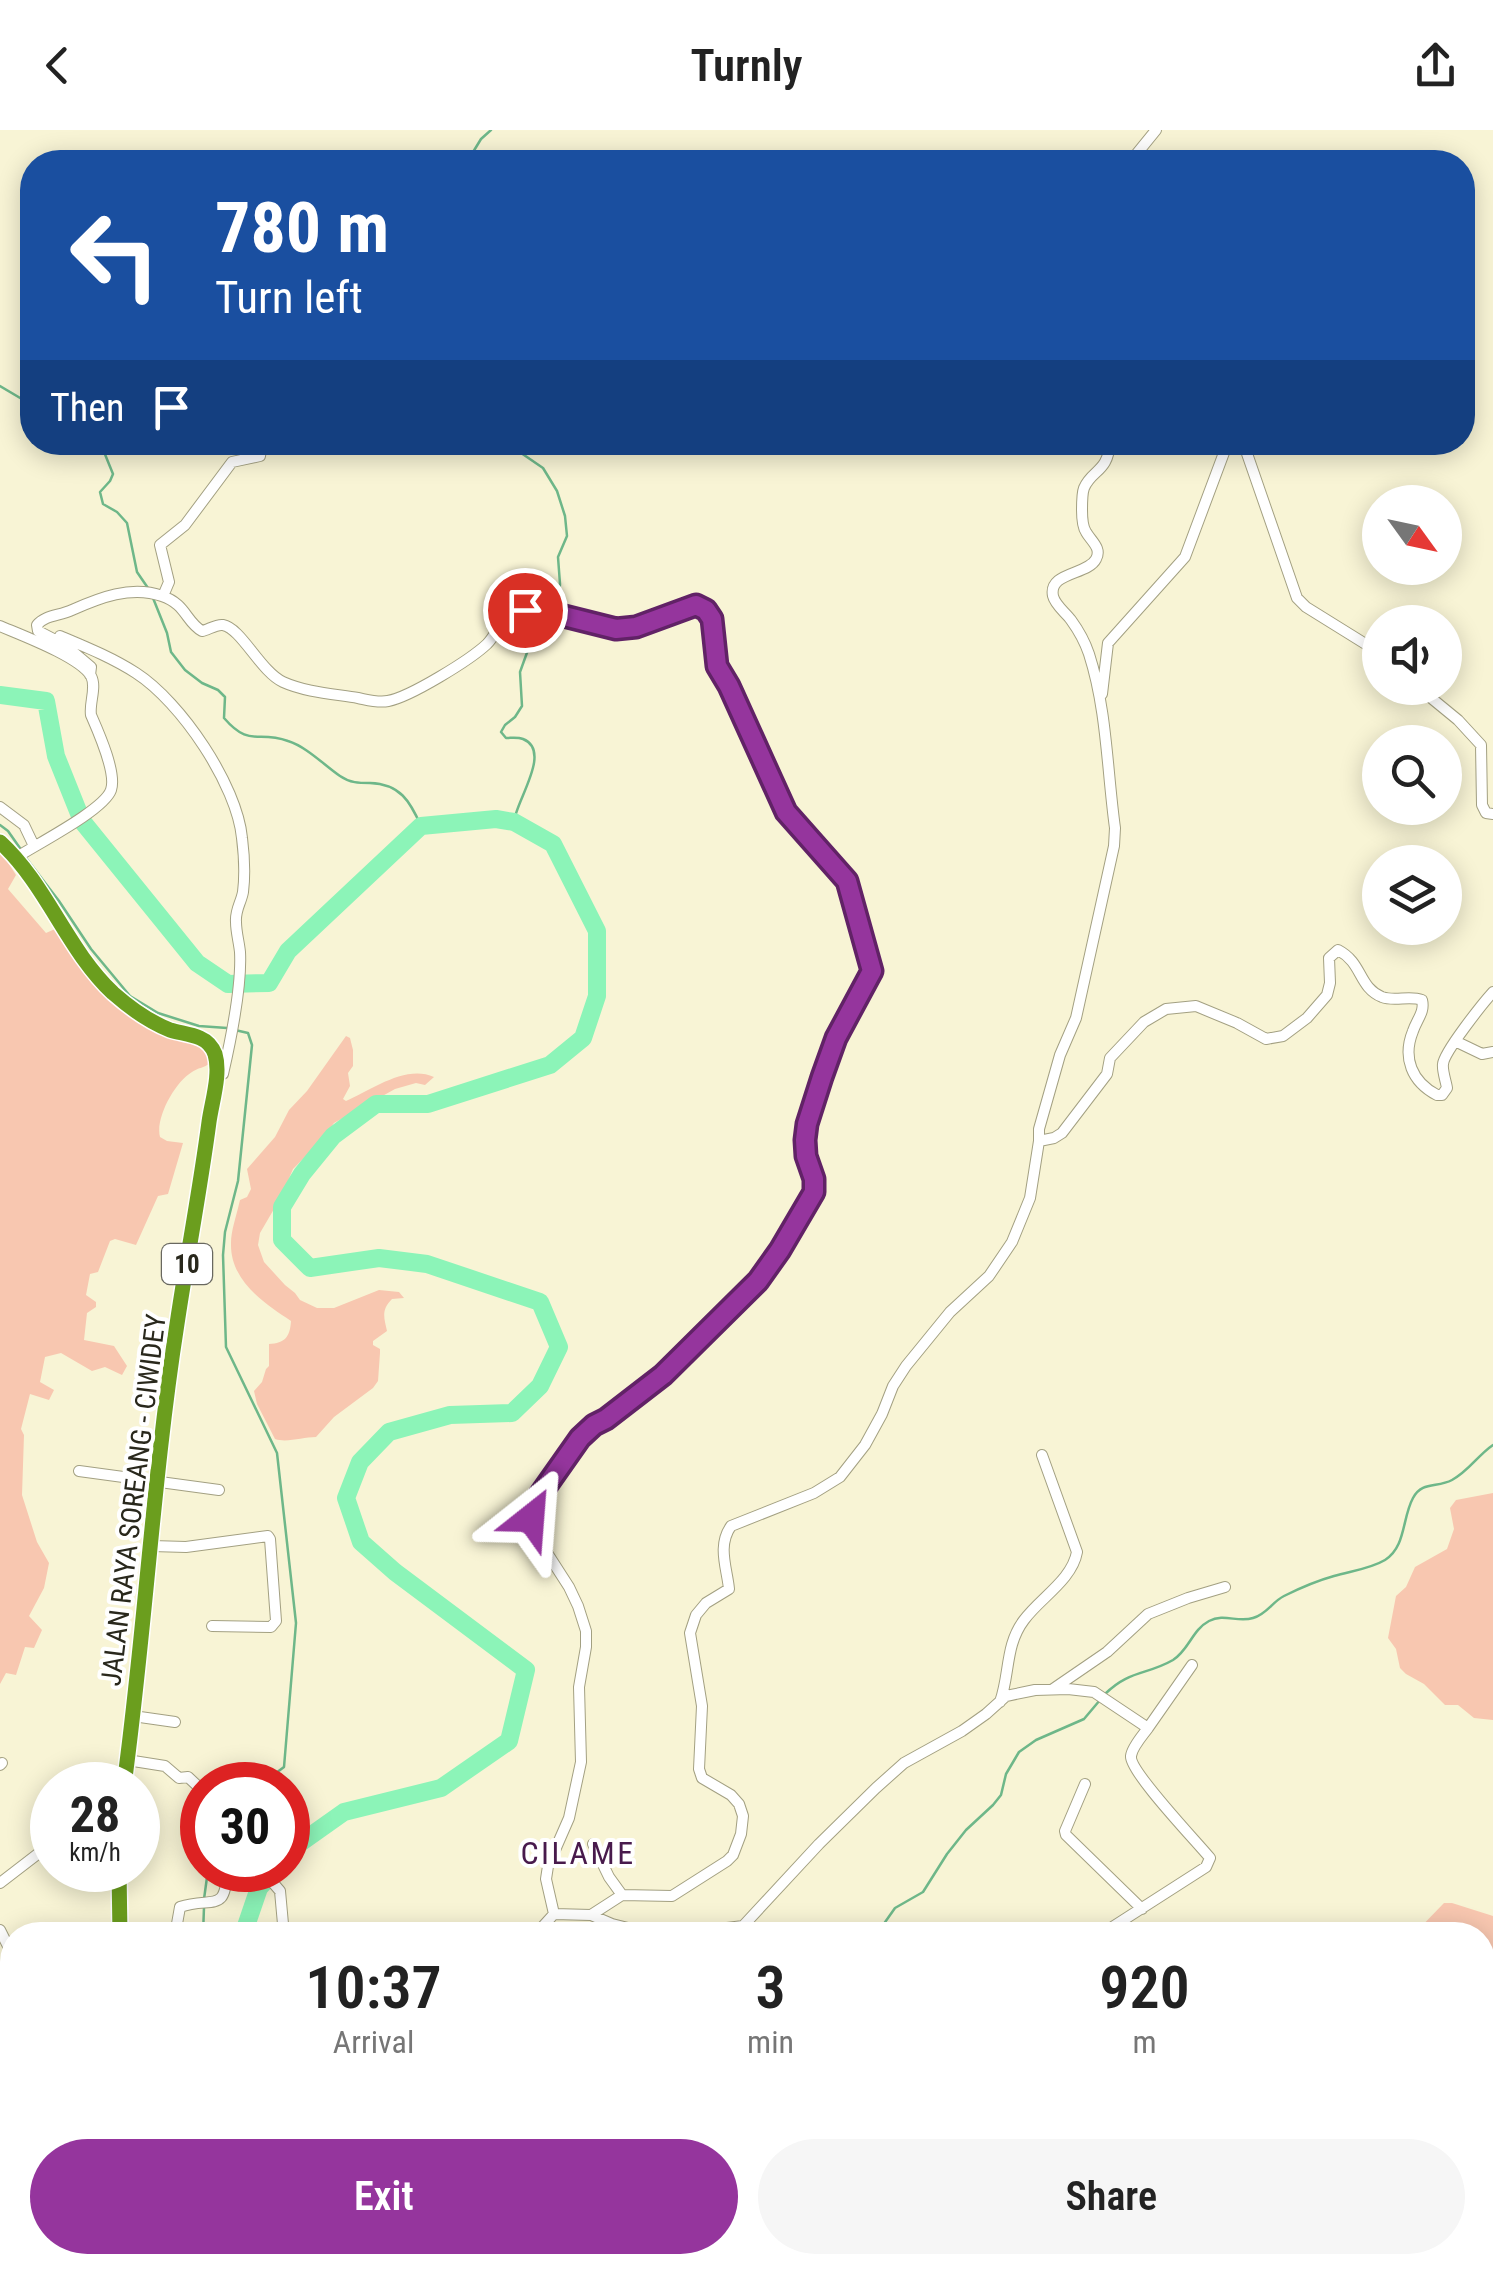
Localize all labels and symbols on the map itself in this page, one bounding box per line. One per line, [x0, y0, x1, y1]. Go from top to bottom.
north arrow [1362, 485, 1462, 585]
pin [483, 568, 568, 653]
road number: 10 [162, 1244, 212, 1284]
street label: JALAN RAYA SOREANG - CIWIDEY [94, 1312, 173, 1688]
position arrow [479, 1466, 583, 1570]
speed limit sign: 30 [180, 1762, 310, 1892]
district label: CILAME [520, 1834, 636, 1872]

